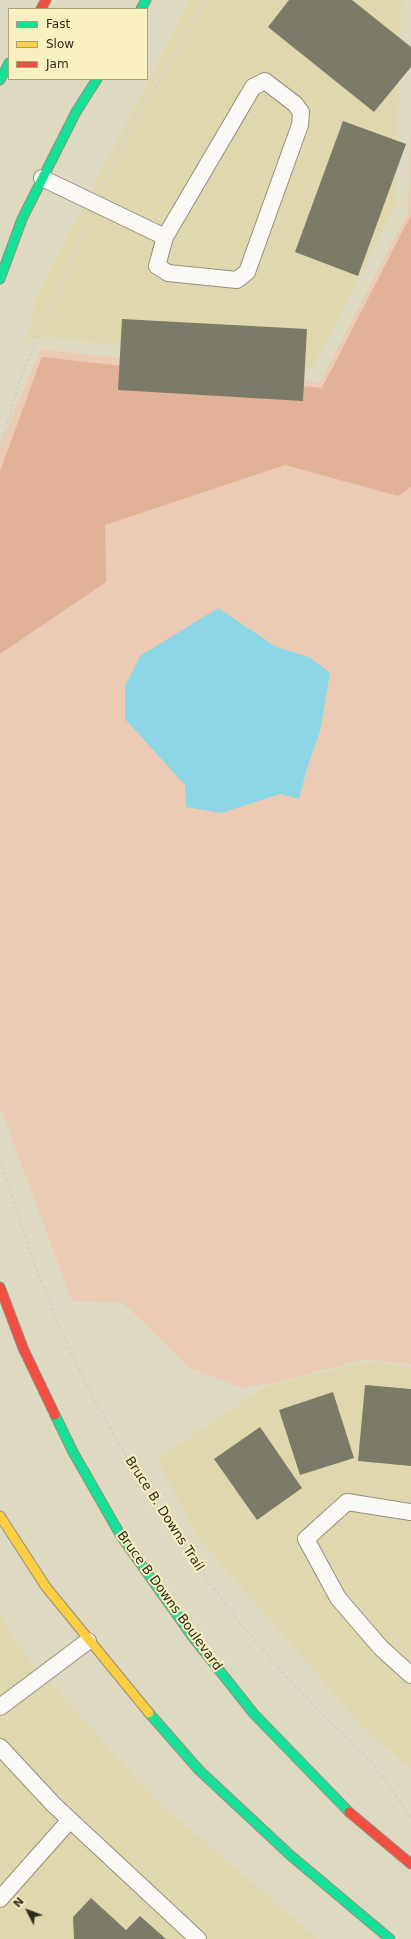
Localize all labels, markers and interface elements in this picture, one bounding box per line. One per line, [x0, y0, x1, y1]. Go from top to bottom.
legend [8, 8, 148, 80]
text: Fast [46, 17, 70, 31]
text: Slow [46, 37, 74, 51]
text: Jam [46, 57, 69, 71]
street label: Bruce B. Downs Trail [121, 1454, 207, 1574]
street label: Bruce B Downs Boulevard [113, 1528, 225, 1674]
north arrow [8, 1891, 48, 1931]
text: N [11, 1895, 27, 1910]

